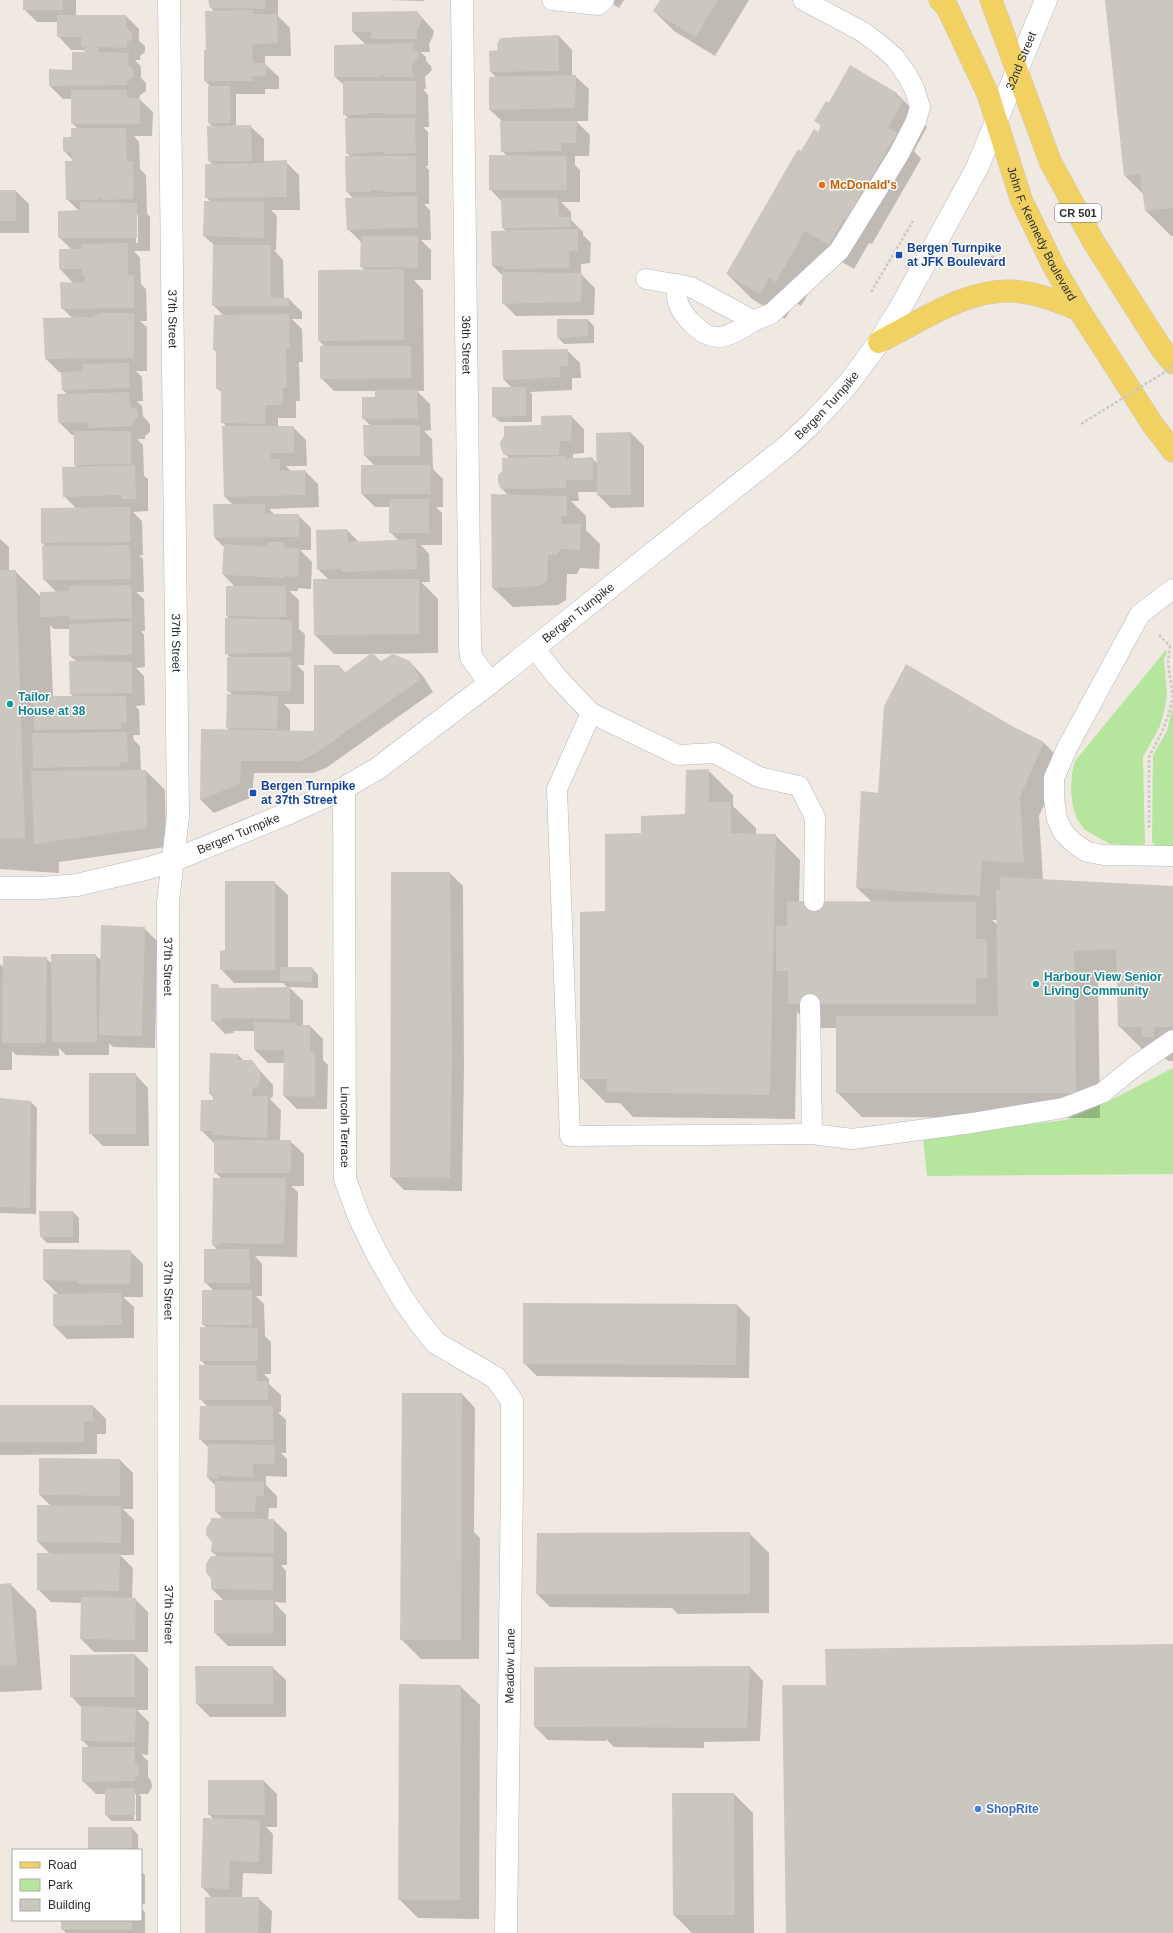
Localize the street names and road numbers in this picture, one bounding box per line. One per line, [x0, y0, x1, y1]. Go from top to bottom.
street label: 32nd Street [1003, 29, 1040, 92]
street label: John F. Kennedy Boulevard [1004, 165, 1079, 303]
road number: CR 501 [1055, 204, 1101, 222]
street label: 37th Street [165, 289, 180, 349]
street label: 36th Street [459, 315, 474, 375]
street label: Bergen Turnpike [792, 368, 862, 442]
street label: Bergen Turnpike [539, 579, 617, 646]
street label: 37th Street [169, 613, 183, 673]
street label: Bergen Turnpike [195, 810, 282, 857]
street label: 37th Street [161, 937, 175, 996]
street label: Lincoln Terrace [338, 1086, 352, 1168]
street label: 37th Street [161, 1261, 175, 1320]
street label: 37th Street [162, 1585, 176, 1644]
street label: Meadow Lane [502, 1628, 518, 1704]

